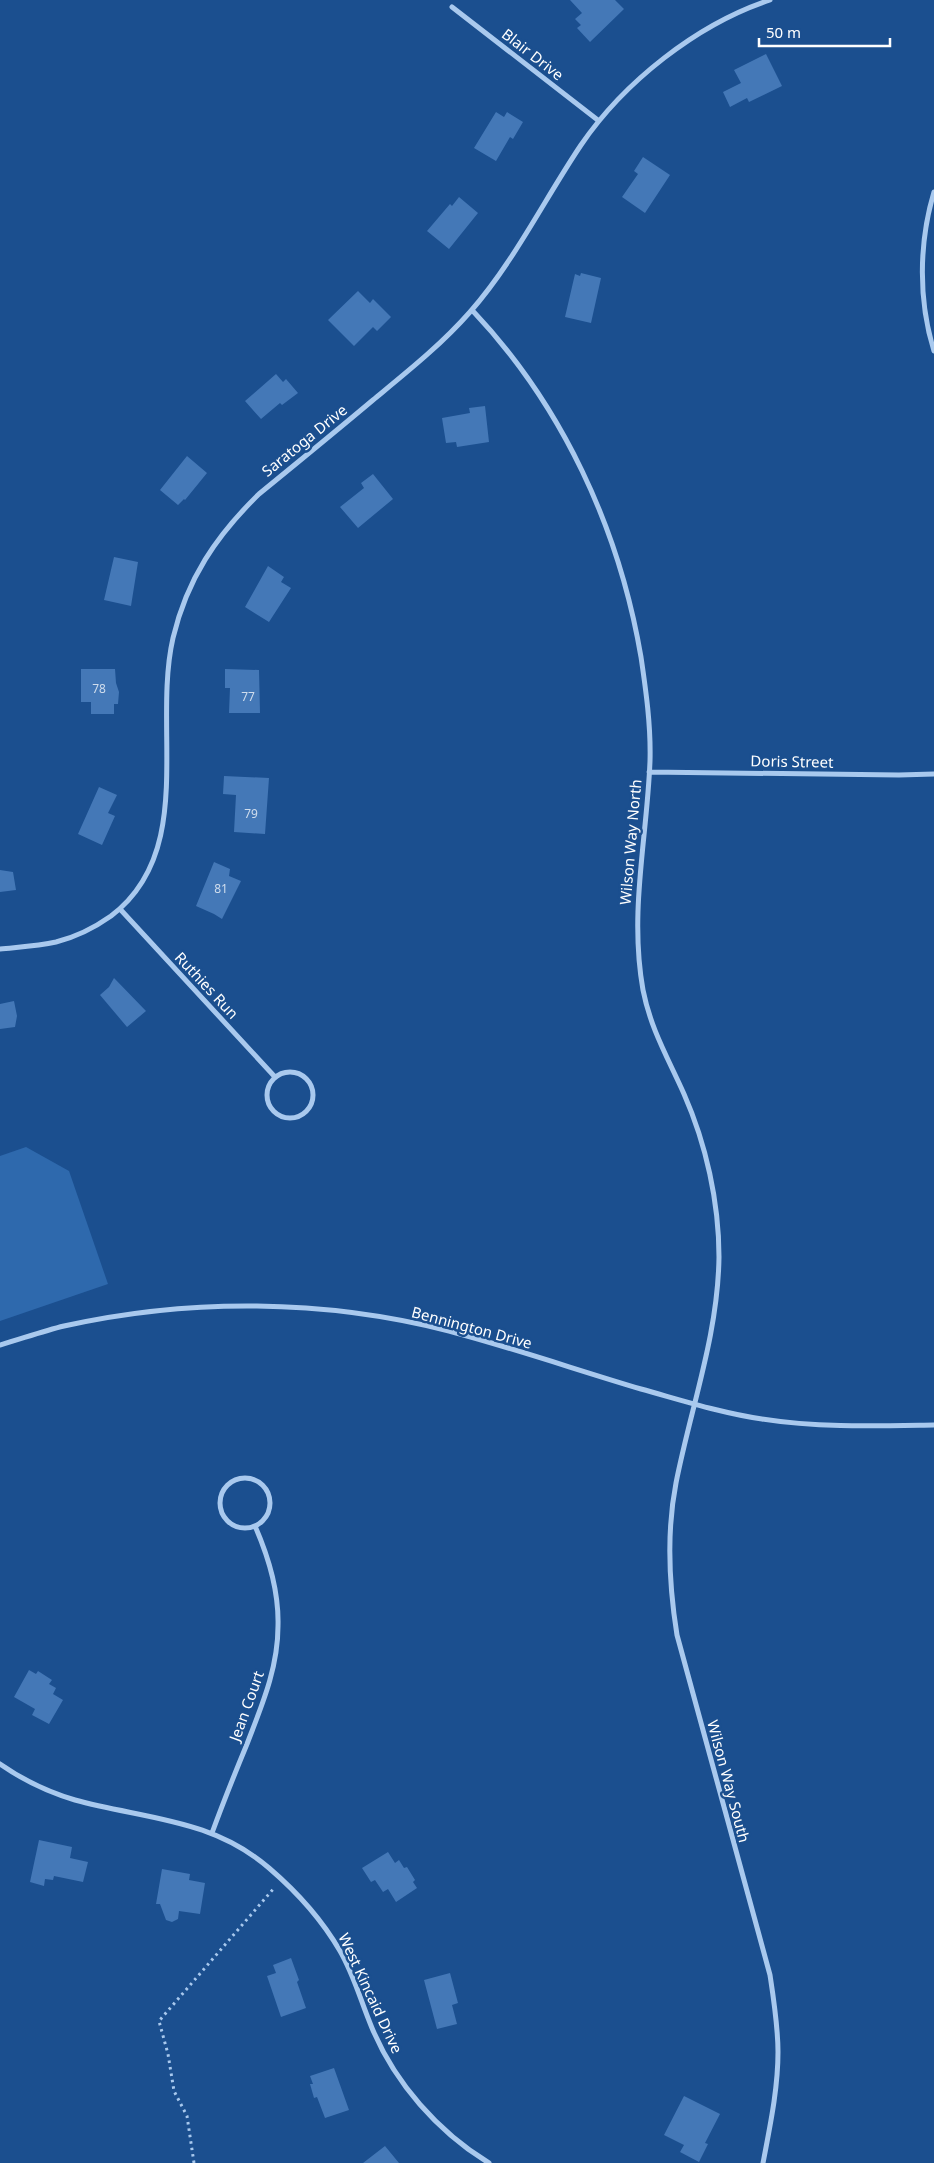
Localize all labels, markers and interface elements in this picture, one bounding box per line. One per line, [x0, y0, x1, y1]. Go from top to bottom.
scale bar [759, 15, 890, 47]
text: 50 m [766, 22, 801, 42]
street label: Blair Drive [498, 24, 568, 84]
street label: Saratoga Drive [257, 399, 351, 481]
house number: 78 [92, 680, 106, 697]
house number: 77 [241, 688, 255, 705]
street label: Doris Street [750, 750, 834, 772]
street label: Wilson Way North [615, 778, 645, 906]
house number: 79 [244, 805, 258, 822]
house number: 81 [214, 880, 228, 897]
street label: Ruthies Run [171, 947, 243, 1023]
street label: Bennington Drive [410, 1301, 534, 1353]
street label: Jean Court [223, 1667, 268, 1746]
street label: Wilson Way South [703, 1718, 755, 1844]
street label: West Kincaid Drive [334, 1930, 408, 2056]

